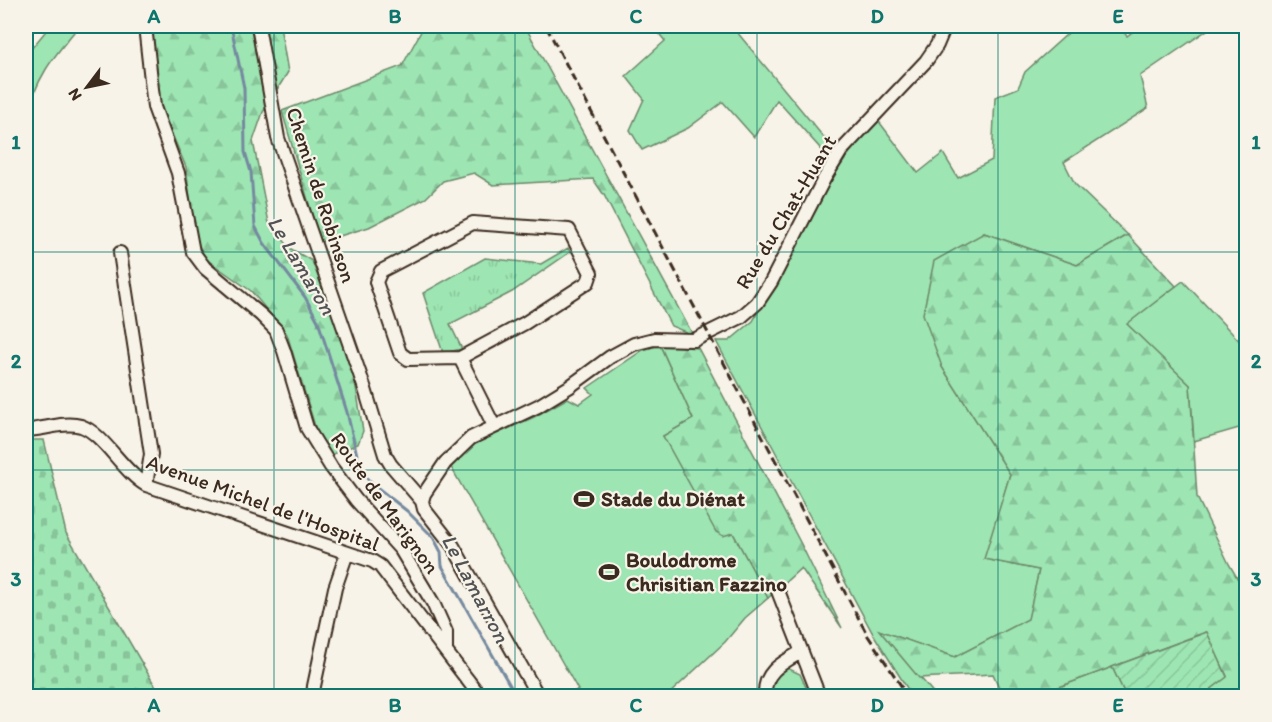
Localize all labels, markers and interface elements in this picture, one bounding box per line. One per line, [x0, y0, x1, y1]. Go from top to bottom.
text: A [147, 4, 161, 28]
text: B [389, 4, 402, 28]
text: C [630, 4, 643, 28]
text: D [870, 4, 884, 28]
text: E [1112, 4, 1124, 28]
north arrow [57, 57, 117, 117]
text: N [64, 85, 86, 104]
street label: Chemin de Robinson [281, 104, 362, 286]
text: 1 [11, 130, 21, 154]
street label: Rue du Chat-Huant [730, 130, 841, 293]
text: 1 [1251, 130, 1261, 154]
water label: Le Lamaron [262, 211, 342, 320]
text: 2 [11, 349, 22, 373]
text: 2 [1251, 349, 1262, 373]
street label: Route de Marignon [326, 427, 445, 578]
street label: Avenue Michel de l'Hospital [143, 449, 383, 556]
place label: Stade du Diénat [601, 486, 745, 511]
sports icon: Stade du Diénat [572, 487, 596, 511]
water label: Le Lamarron [436, 529, 516, 648]
place label: Boulodrome Chrisitian Fazzino [626, 547, 787, 596]
sports icon: Boulodrome Chrisitian Fazzino [597, 560, 621, 584]
text: 3 [11, 567, 22, 591]
text: 3 [1251, 567, 1262, 591]
text: A [147, 693, 161, 717]
text: B [389, 693, 402, 717]
text: C [630, 693, 643, 717]
text: D [870, 693, 884, 717]
text: E [1112, 693, 1124, 717]

